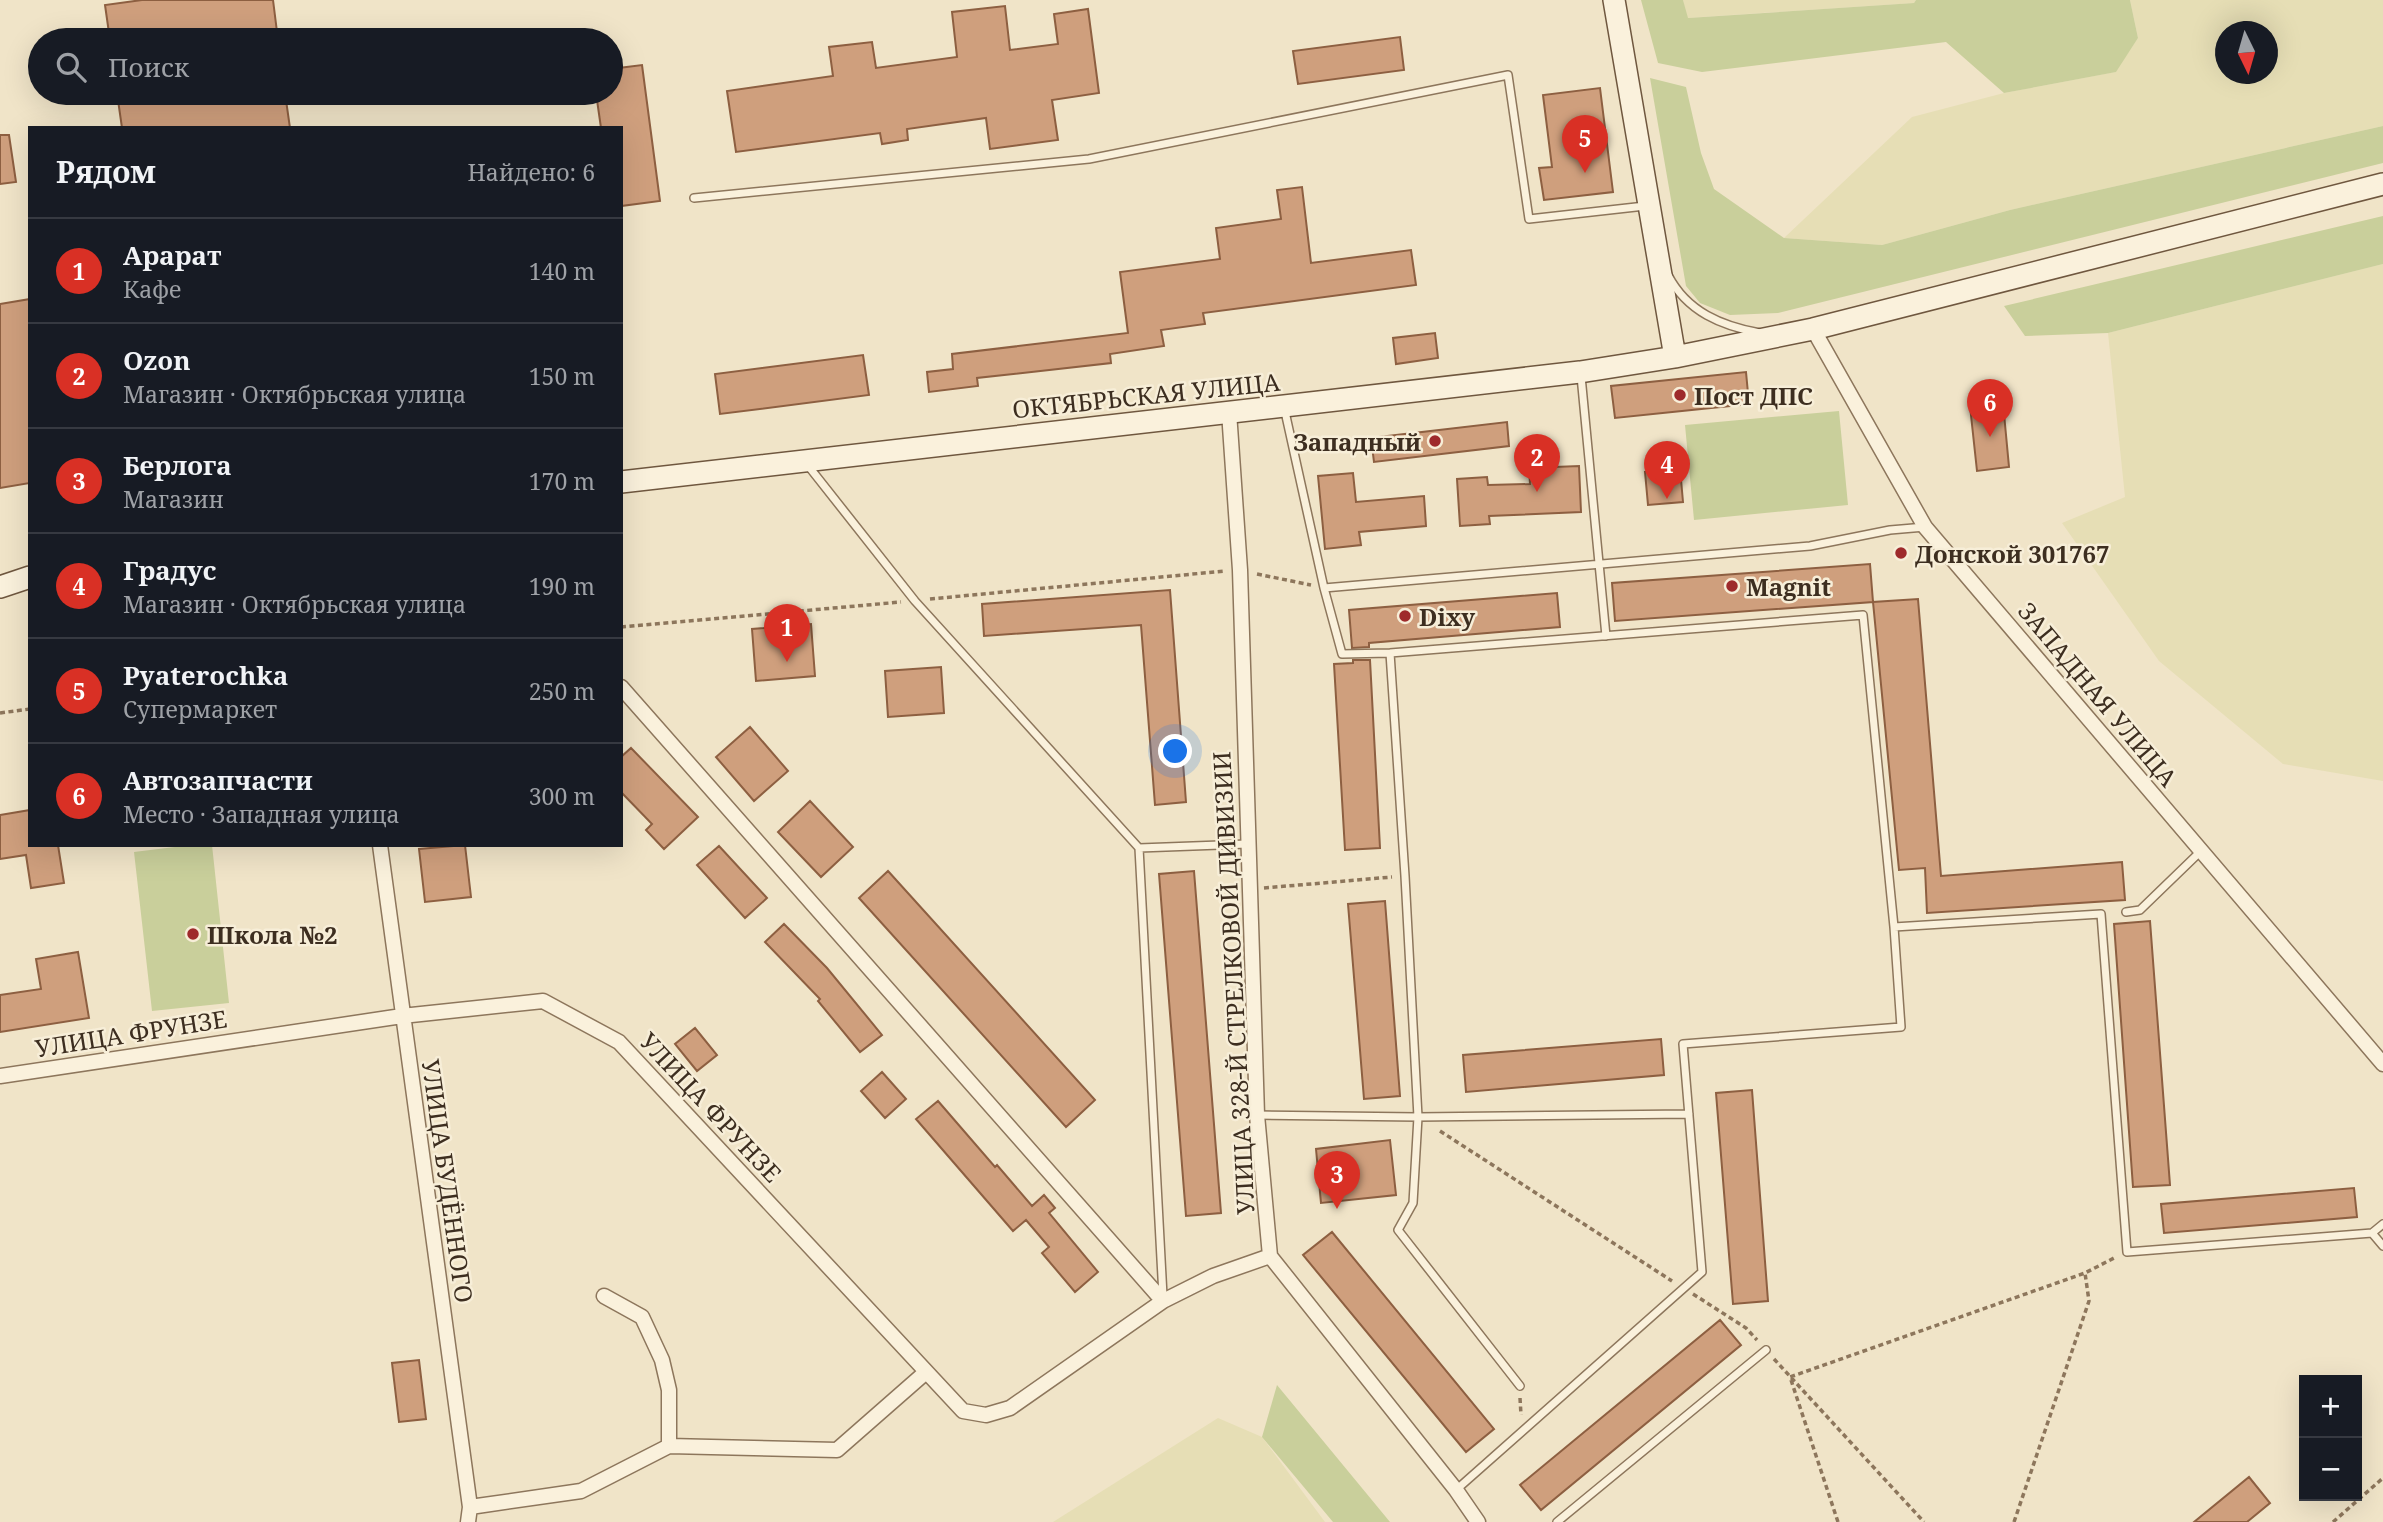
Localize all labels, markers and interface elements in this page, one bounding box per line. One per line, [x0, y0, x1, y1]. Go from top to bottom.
north arrow [2215, 21, 2278, 84]
search box [28, 28, 623, 105]
icon: search [52, 48, 90, 86]
text: Поиск [108, 49, 189, 85]
pin: 5 [1562, 115, 1608, 173]
text: Рядом [56, 151, 156, 192]
text: Найдено: 6 [467, 156, 595, 188]
text: Арарат [123, 237, 221, 273]
text: 1 [73, 255, 86, 287]
text: 140 m [529, 255, 595, 287]
text: Кафе [123, 273, 181, 305]
text: Ozon [123, 342, 191, 378]
text: 2 [73, 360, 86, 392]
text: 150 m [529, 360, 595, 392]
street label: ОКТЯБРЬСКАЯ УЛИЦА [1011, 365, 1282, 425]
text: Магазин · Октябрьская улица [123, 378, 466, 410]
place label: Пост ДПС [1694, 379, 1813, 412]
pin: 6 [1967, 379, 2013, 437]
marker: Пост ДПС [1672, 387, 1688, 403]
place label: Западный [1293, 425, 1421, 458]
marker: Западный [1427, 433, 1443, 449]
pin: 2 [1514, 434, 1560, 492]
pin: 4 [1644, 441, 1690, 499]
text: Берлога [123, 447, 232, 483]
text: 3 [73, 465, 86, 497]
text: 170 m [529, 465, 595, 497]
text: Магазин [123, 483, 224, 515]
place label: Донской 301767 [1915, 537, 2110, 570]
marker: Донской 301767 [1893, 545, 1909, 561]
text: Градус [123, 552, 216, 588]
text: 4 [73, 570, 86, 602]
text: 190 m [529, 570, 595, 602]
place label: Magnit [1746, 570, 1831, 603]
marker: Magnit [1724, 578, 1740, 594]
text: Магазин · Октябрьская улица [123, 588, 466, 620]
street label: ЗАПАДНАЯ УЛИЦА [2011, 595, 2185, 793]
place label: Dixy [1419, 600, 1475, 633]
pin: 1 [764, 604, 810, 662]
marker: Dixy [1397, 608, 1413, 624]
text: Pyaterochka [123, 657, 288, 693]
text: 5 [73, 675, 86, 707]
text: 250 m [529, 675, 595, 707]
text: Супермаркет [123, 693, 277, 725]
your location [1158, 734, 1192, 768]
street label: УЛИЦА 328-Й СТРЕЛКОВОЙ ДИВИЗИИ [1204, 751, 1262, 1215]
text: Автозапчасти [123, 762, 313, 798]
text: 6 [73, 780, 86, 812]
text: 300 m [529, 780, 595, 812]
text: Место · Западная улица [123, 798, 400, 830]
place label: Школа №2 [207, 918, 337, 951]
marker: Школа №2 [185, 926, 201, 942]
street label: УЛИЦА ФРУНЗЕ [33, 1002, 229, 1064]
street label: УЛИЦА ФРУНЗЕ [633, 1025, 789, 1189]
street label: УЛИЦА БУДЁННОГО [415, 1057, 481, 1305]
pin: 3 [1314, 1151, 1360, 1209]
map controls [2299, 1375, 2362, 1501]
button: + [2299, 1375, 2362, 1438]
button: − [2299, 1438, 2362, 1501]

